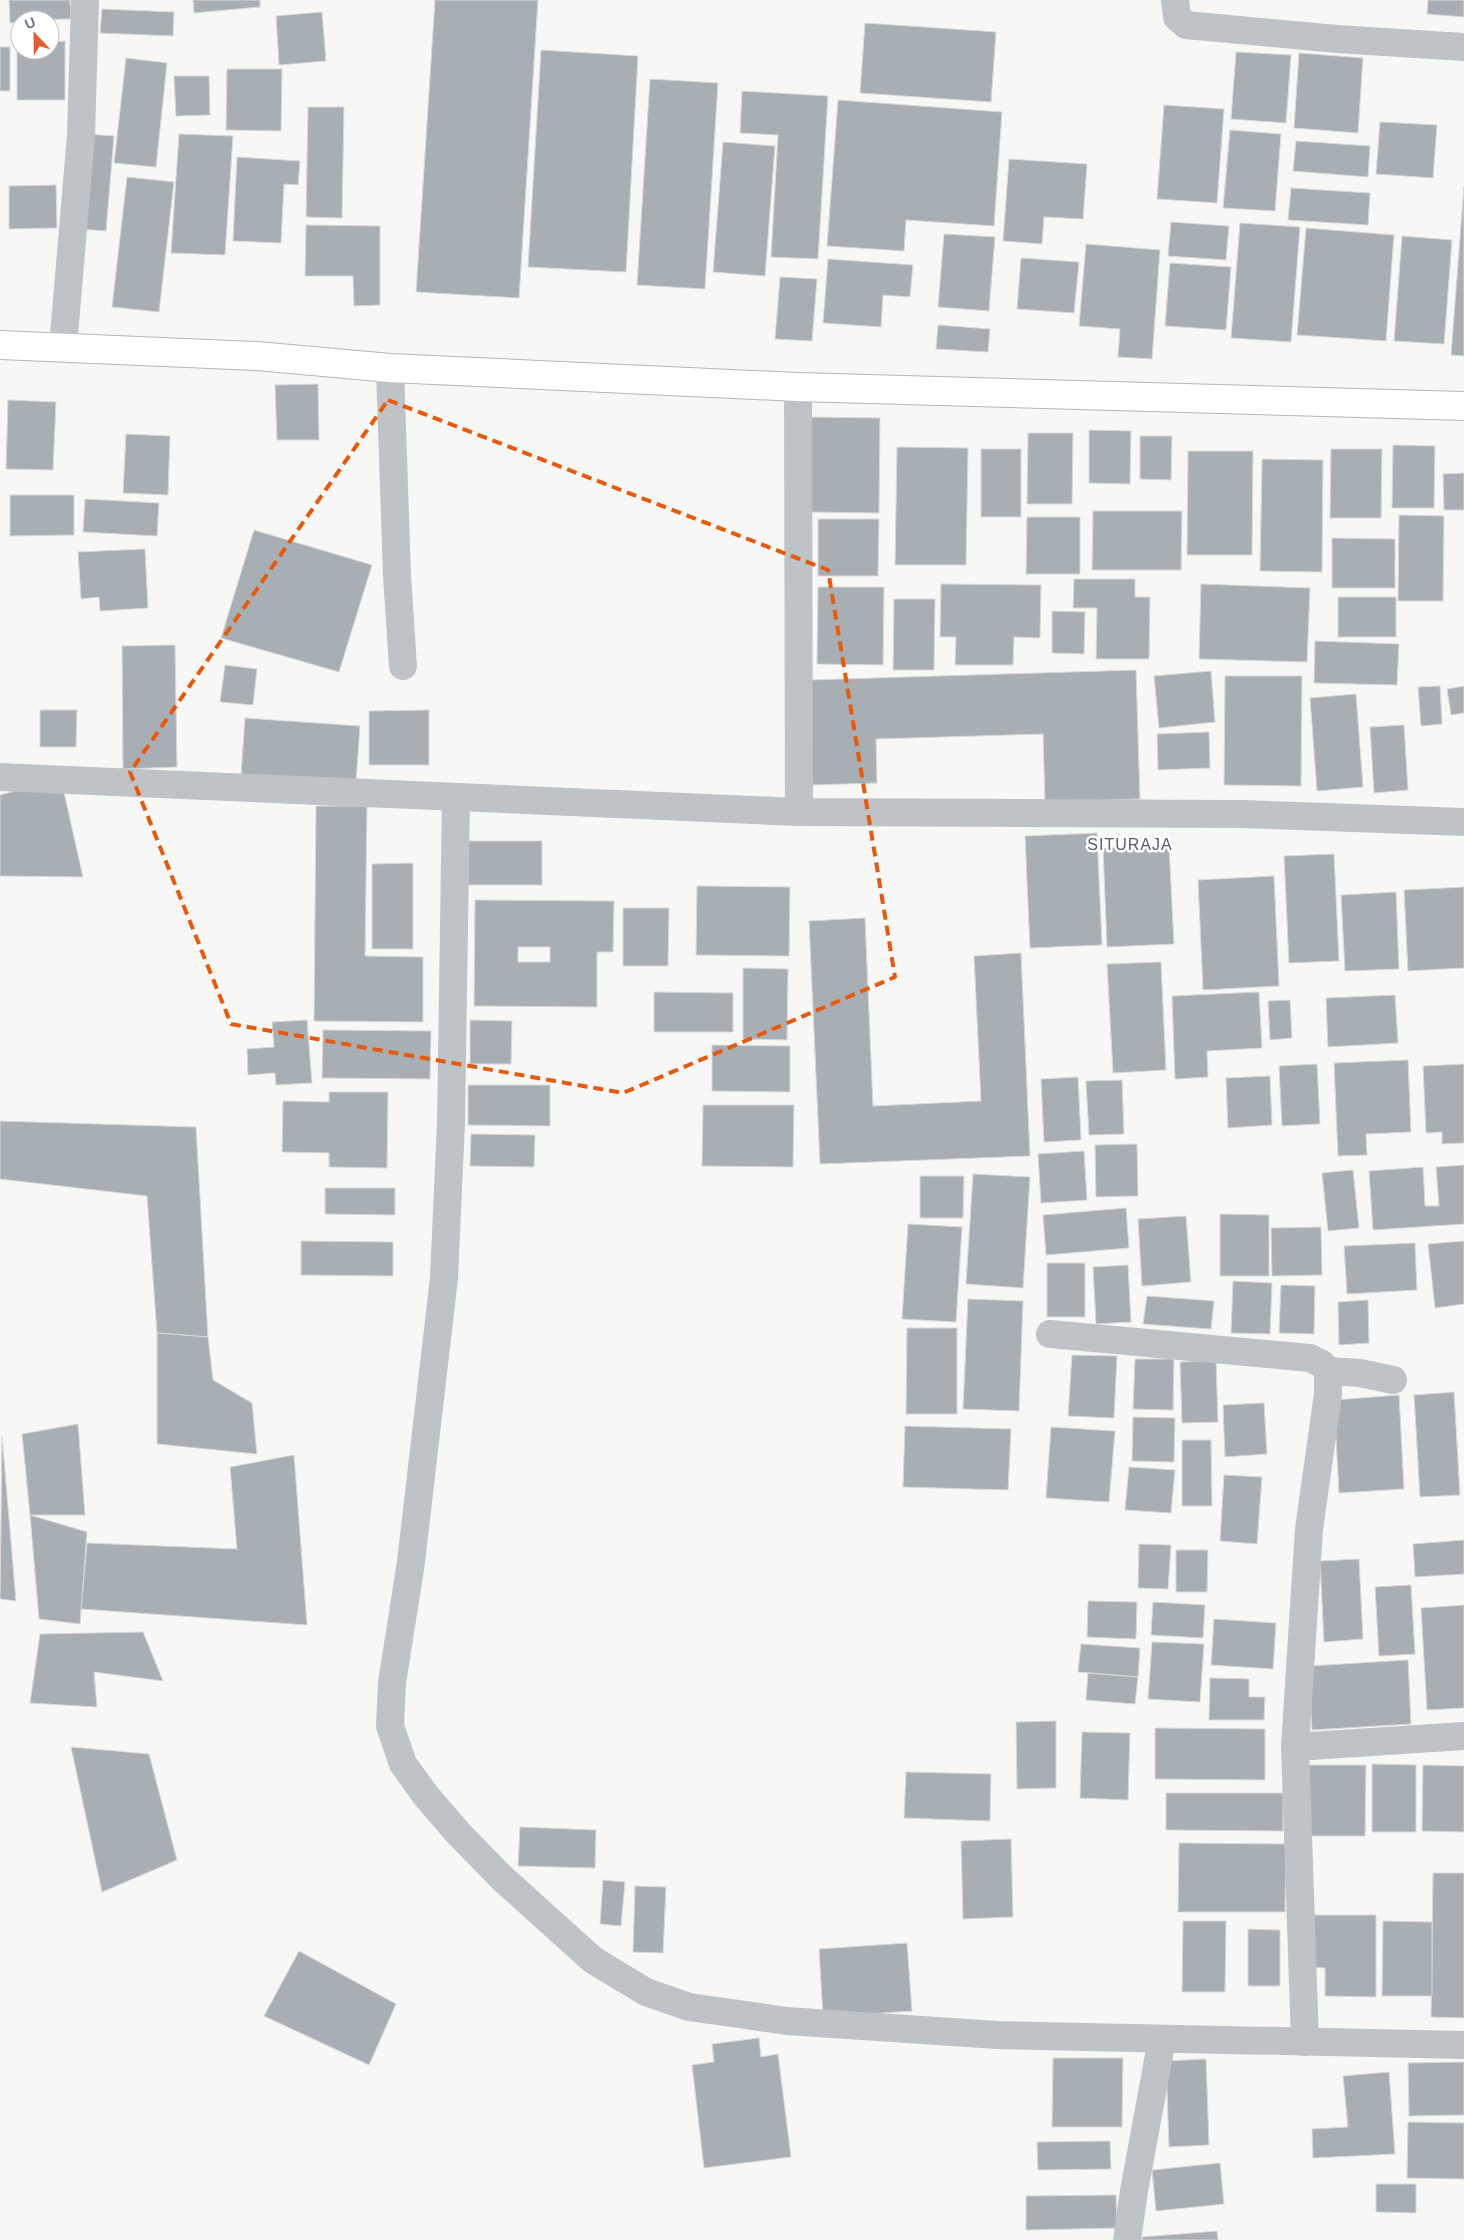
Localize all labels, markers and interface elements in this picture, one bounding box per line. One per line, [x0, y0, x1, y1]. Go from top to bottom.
north arrow [10, 10, 60, 60]
text: U [22, 14, 38, 32]
district label: SITURAJA [1087, 836, 1173, 853]

